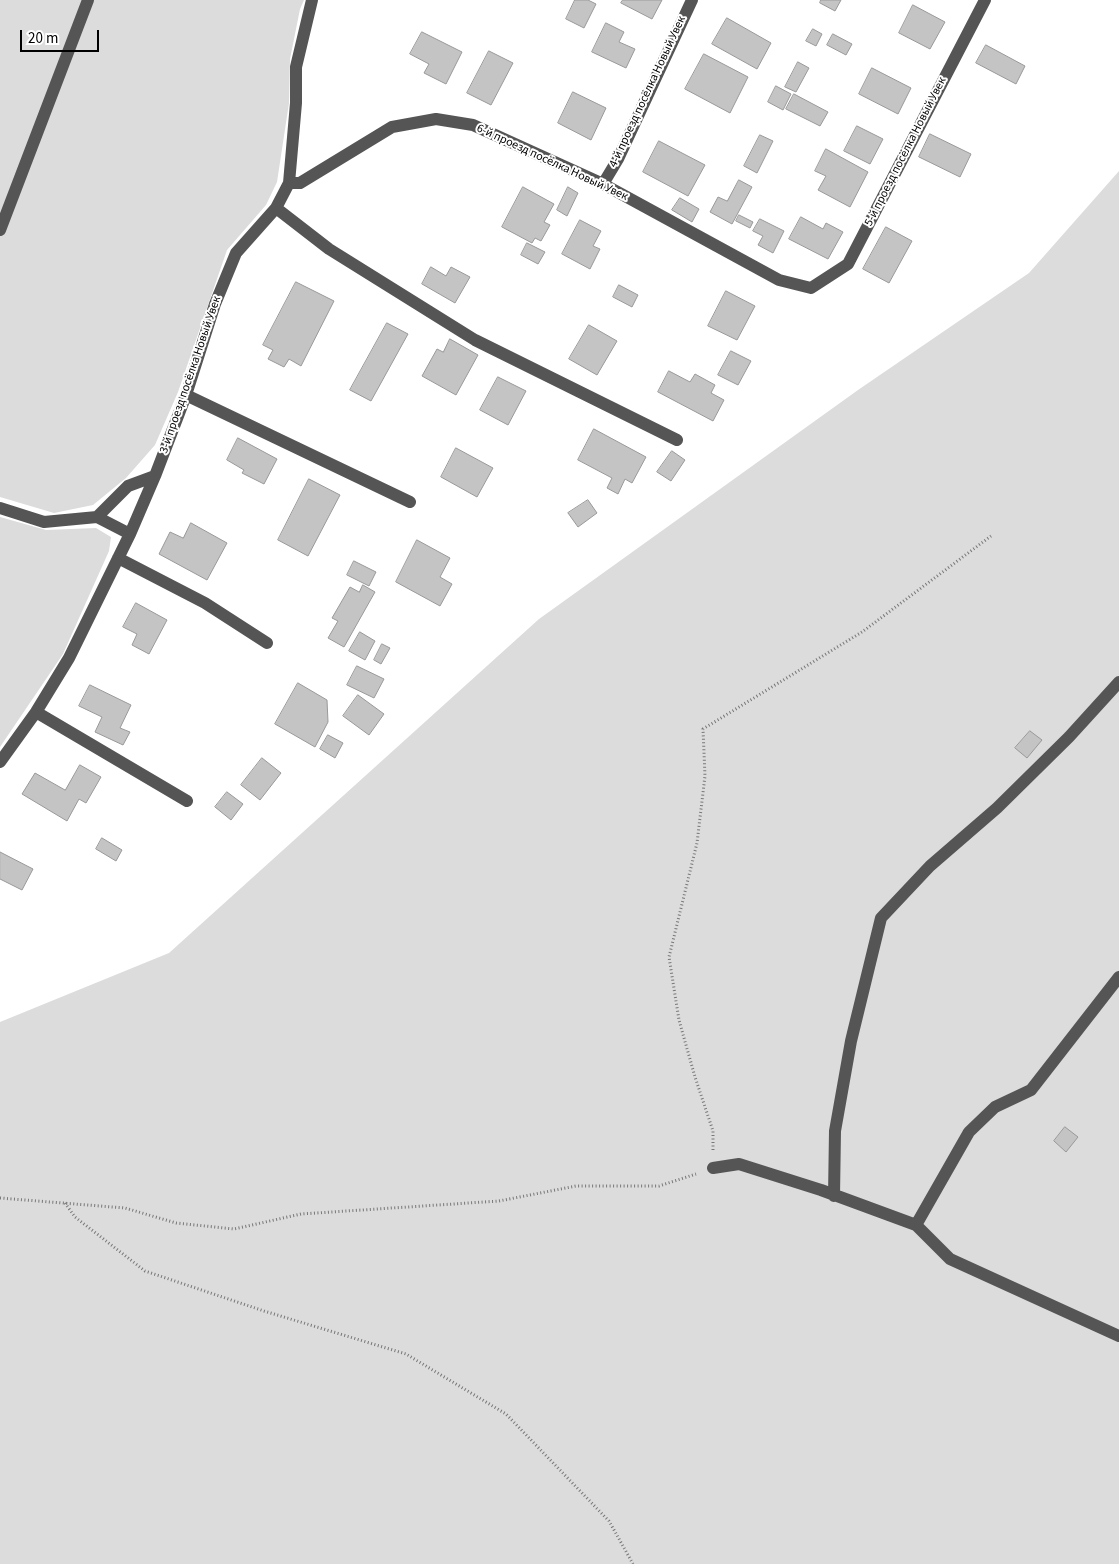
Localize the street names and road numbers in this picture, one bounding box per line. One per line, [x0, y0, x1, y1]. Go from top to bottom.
street label: 4-й проезд посёлка Новый Увек [607, 14, 689, 170]
street label: 5-й проезд посёлка Новый Увек [862, 75, 950, 229]
street label: 6-й проезд посёлка Новый Увек [474, 122, 630, 204]
street label: 3-й проезд посёлка Новый Увек [157, 294, 225, 456]

